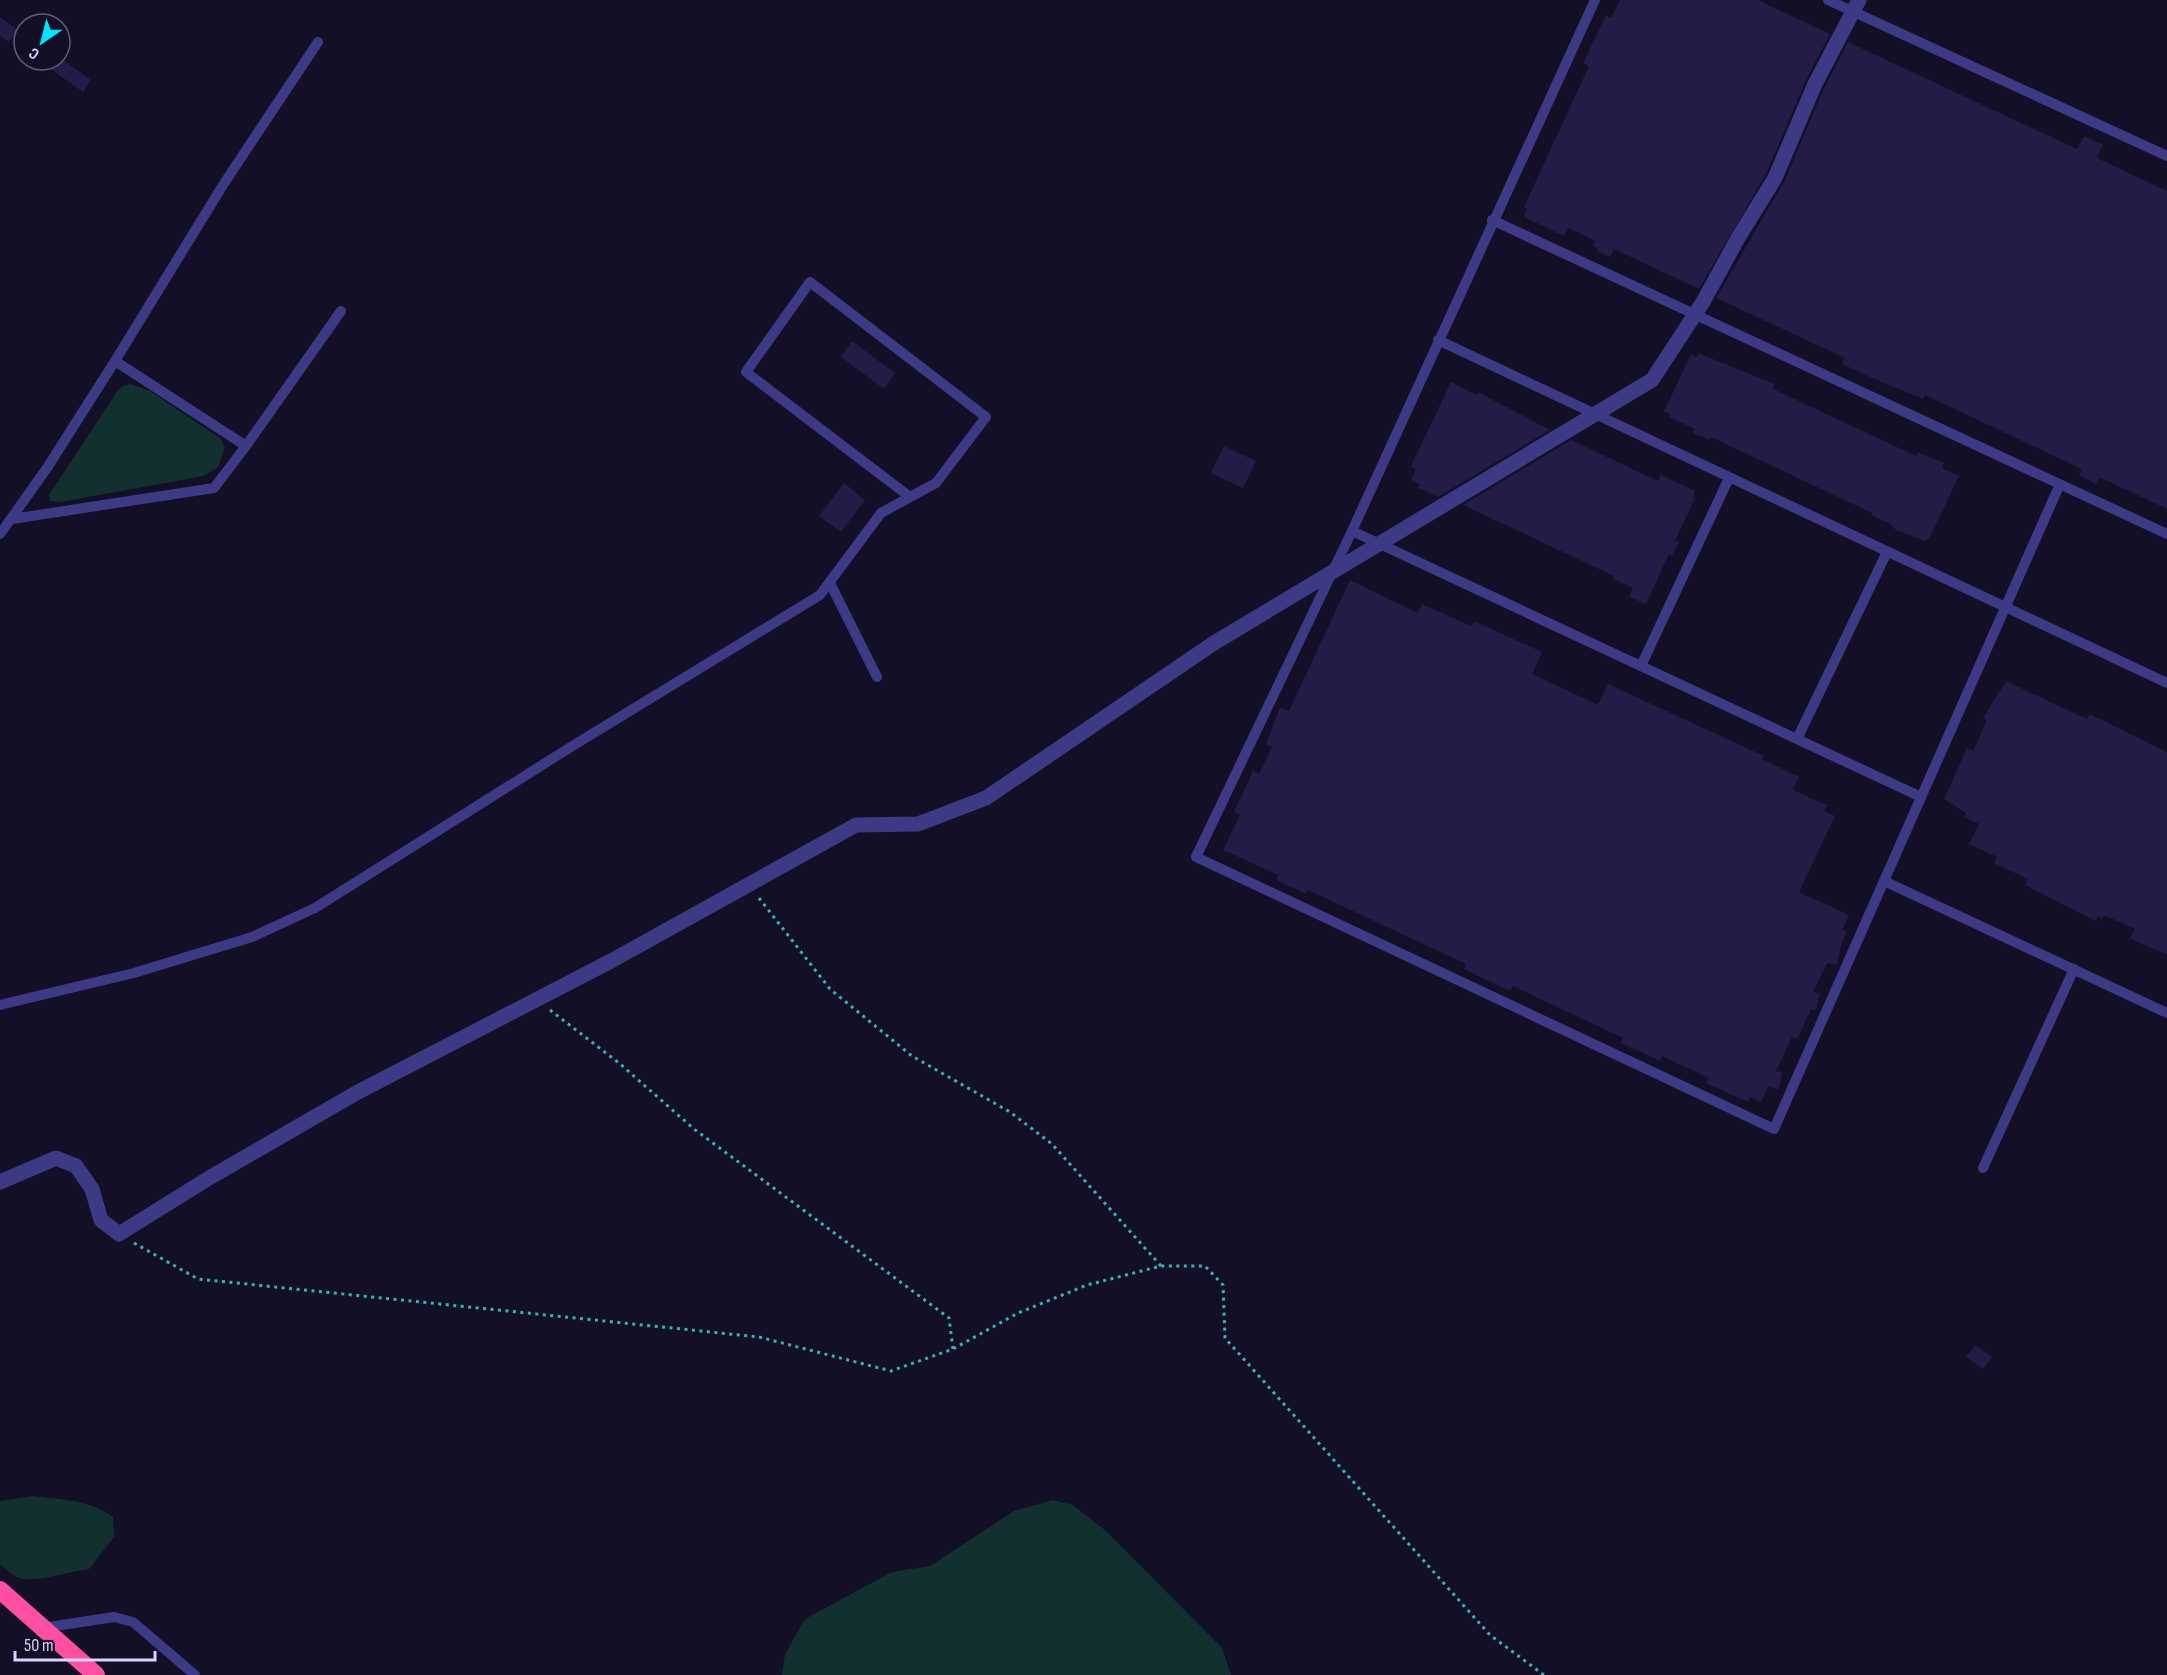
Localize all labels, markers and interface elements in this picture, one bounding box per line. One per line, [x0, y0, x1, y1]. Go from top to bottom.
north arrow [12, 12, 72, 72]
text: С [25, 43, 43, 63]
scale bar [15, 1624, 154, 1662]
text: 50 m [24, 1635, 54, 1656]

